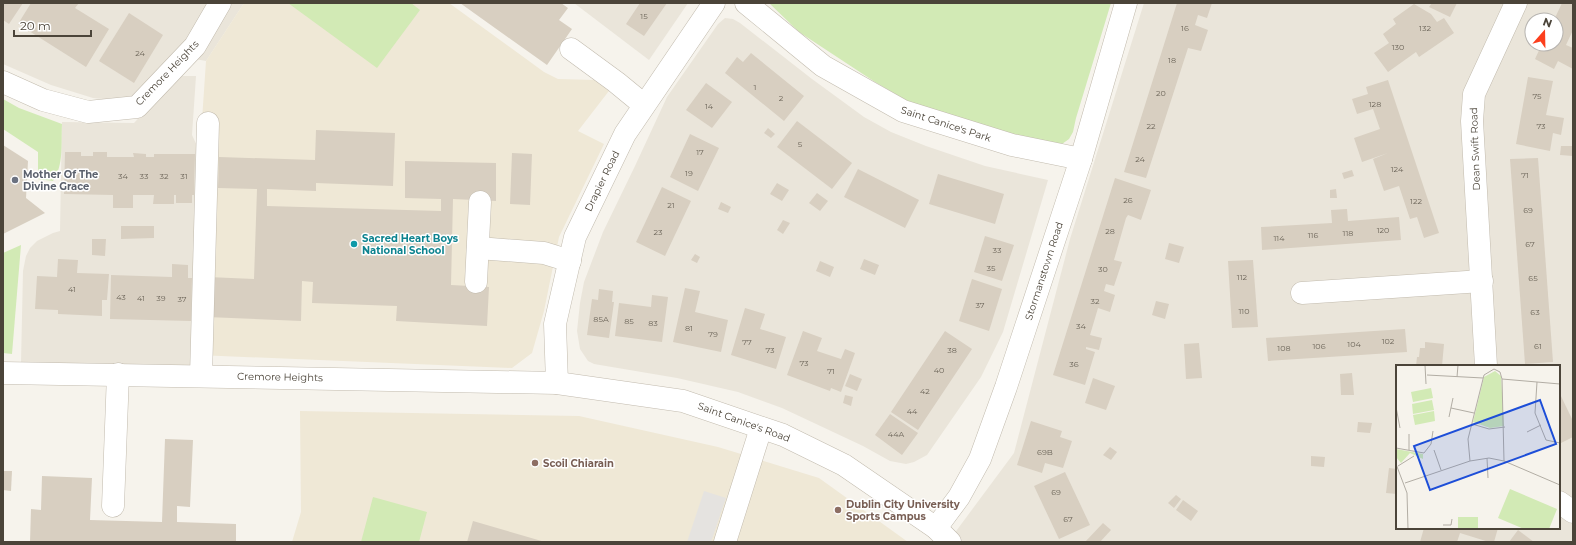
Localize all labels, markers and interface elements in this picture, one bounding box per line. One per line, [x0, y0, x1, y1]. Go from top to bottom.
house number: 15 [640, 11, 648, 21]
scale bar [14, 12, 91, 38]
north arrow [1524, 12, 1564, 52]
text: N [1541, 15, 1554, 31]
text: 20 m [20, 18, 51, 33]
house number: 16 [1181, 23, 1189, 33]
house number: 132 [1419, 23, 1431, 33]
street label: Cremore Heights [133, 38, 202, 108]
house number: 130 [1392, 42, 1404, 52]
house number: 24 [135, 48, 146, 58]
house number: 18 [1168, 55, 1176, 65]
house number: 1 [754, 82, 756, 92]
house number: 20 [1156, 88, 1166, 98]
house number: 75 [1532, 91, 1542, 101]
house number: 2 [779, 93, 784, 103]
house number: 128 [1369, 99, 1381, 109]
house number: 14 [705, 101, 714, 111]
street label: Saint Canice's Park [899, 103, 993, 145]
street label: Dean Swift Road [1467, 107, 1483, 191]
house number: 22 [1146, 121, 1156, 131]
house number: 73 [1536, 121, 1546, 131]
house number: 5 [798, 139, 803, 149]
house number: 17 [696, 147, 704, 157]
street label: Drapier Road [582, 148, 622, 214]
house number: 24 [1135, 154, 1146, 164]
house number: 124 [1391, 164, 1404, 174]
place label: Mother Of The Divine Grace [23, 168, 98, 193]
house number: 19 [685, 168, 693, 178]
house number: 71 [1521, 170, 1529, 180]
house number: 34 [118, 171, 129, 181]
house number: 33 [140, 171, 149, 181]
house number: 32 [159, 171, 169, 181]
house number: 31 [180, 171, 188, 181]
marker: Mother Of The Divine Grace [10, 175, 20, 185]
house number: 26 [1123, 195, 1133, 205]
house number: 122 [1410, 196, 1422, 206]
house number: 21 [667, 200, 675, 210]
house number: 69 [1523, 205, 1533, 215]
street label: Stormanstown Road [1022, 220, 1066, 322]
house number: 120 [1377, 225, 1389, 235]
house number: 28 [1105, 226, 1115, 236]
house number: 23 [653, 227, 663, 237]
house number: 118 [1343, 228, 1353, 238]
house number: 116 [1308, 230, 1318, 240]
place label: Sacred Heart Boys National School [362, 232, 459, 257]
house number: 114 [1273, 233, 1285, 243]
marker: Sacred Heart Boys National School [349, 239, 359, 249]
house number: 67 [1525, 239, 1535, 249]
house number: 33 [993, 245, 1002, 255]
house number: 35 [987, 263, 996, 273]
house number: 30 [1098, 264, 1108, 274]
house number: 112 [1237, 272, 1248, 282]
house number: 65 [1528, 273, 1538, 283]
house number: 41 [68, 284, 76, 294]
house number: 43 [116, 292, 126, 302]
house number: 41 [137, 293, 145, 303]
house number: 39 [156, 293, 166, 303]
house number: 37 [177, 294, 187, 304]
house number: 32 [1090, 296, 1100, 306]
house number: 37 [975, 300, 985, 310]
house number: 110 [1238, 306, 1250, 316]
house number: 63 [1530, 307, 1540, 317]
house number: 85A [593, 314, 609, 324]
house number: 85 [624, 316, 634, 326]
house number: 83 [648, 318, 658, 328]
house number: 34 [1076, 321, 1087, 331]
house number: 81 [685, 323, 693, 333]
house number: 79 [708, 329, 718, 339]
house number: 102 [1382, 336, 1395, 346]
house number: 77 [742, 337, 752, 347]
house number: 104 [1347, 339, 1361, 349]
house number: 106 [1312, 341, 1326, 351]
house number: 61 [1534, 341, 1542, 351]
house number: 108 [1277, 343, 1291, 353]
house number: 73 [765, 345, 775, 355]
house number: 38 [947, 345, 957, 355]
house number: 73 [799, 358, 809, 368]
house number: 36 [1069, 359, 1079, 369]
house number: 40 [934, 365, 944, 375]
inset map [1396, 365, 1560, 529]
house number: 71 [827, 366, 835, 376]
street label: Cremore Heights [237, 370, 323, 384]
house number: 42 [920, 386, 930, 396]
street label: Saint Canice's Road [696, 399, 792, 445]
house number: 44 [907, 406, 918, 416]
house number: 44A [888, 429, 904, 439]
house number: 69B [1037, 447, 1053, 457]
place label: Scoil Chiarain [543, 457, 614, 470]
marker: Scoil Chiarain [530, 458, 540, 468]
house number: 69 [1051, 487, 1061, 497]
place label: Dublin City University Sports Campus [846, 498, 961, 523]
marker: Dublin City University Sports Campus [833, 505, 843, 515]
house number: 67 [1063, 514, 1073, 524]

